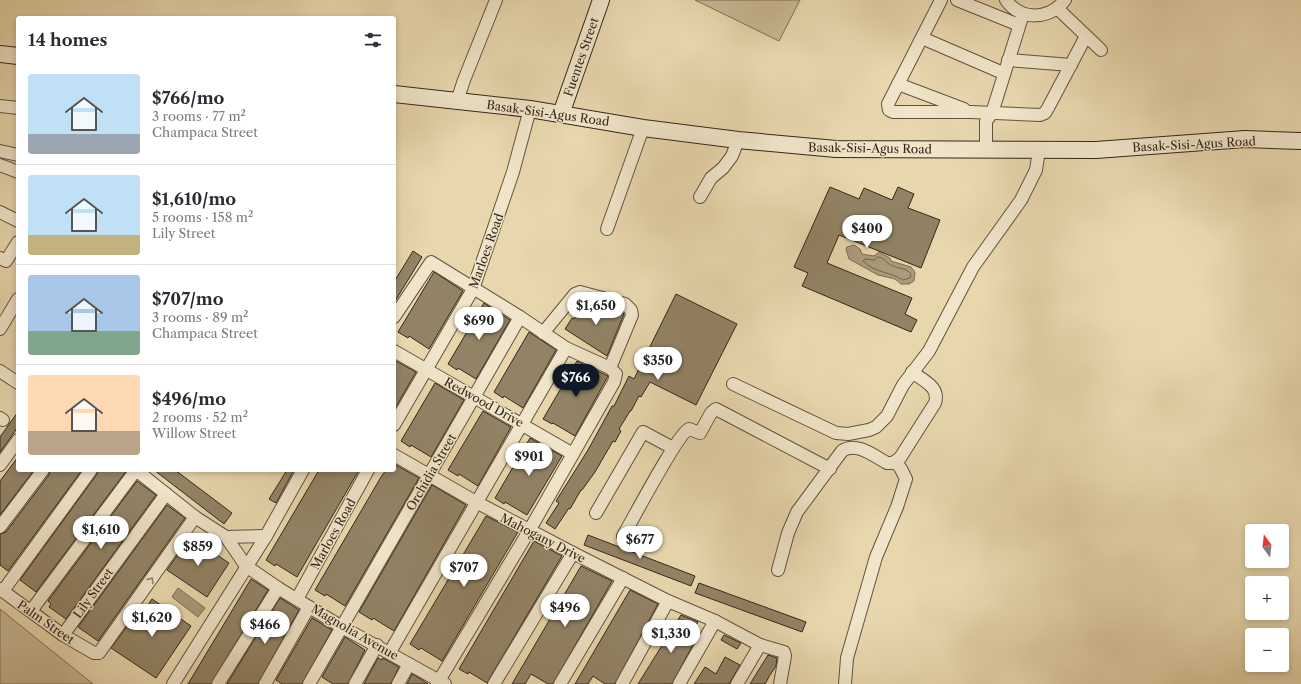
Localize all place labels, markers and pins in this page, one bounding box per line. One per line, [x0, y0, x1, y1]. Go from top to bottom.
pin: $400 [843, 215, 891, 249]
pin: $1,650 [563, 292, 629, 326]
pin: $690 [455, 307, 503, 341]
pin: $350 [634, 347, 682, 381]
pin: $766 [552, 364, 600, 398]
pin: $901 [505, 443, 553, 477]
pin: $1,610 [68, 516, 134, 550]
pin: $677 [616, 526, 664, 560]
pin: $859 [174, 533, 222, 567]
pin: $707 [440, 554, 488, 588]
pin: $496 [541, 594, 589, 628]
pin: $1,620 [119, 604, 185, 638]
pin: $466 [241, 611, 289, 645]
pin: $1,330 [638, 620, 704, 654]

